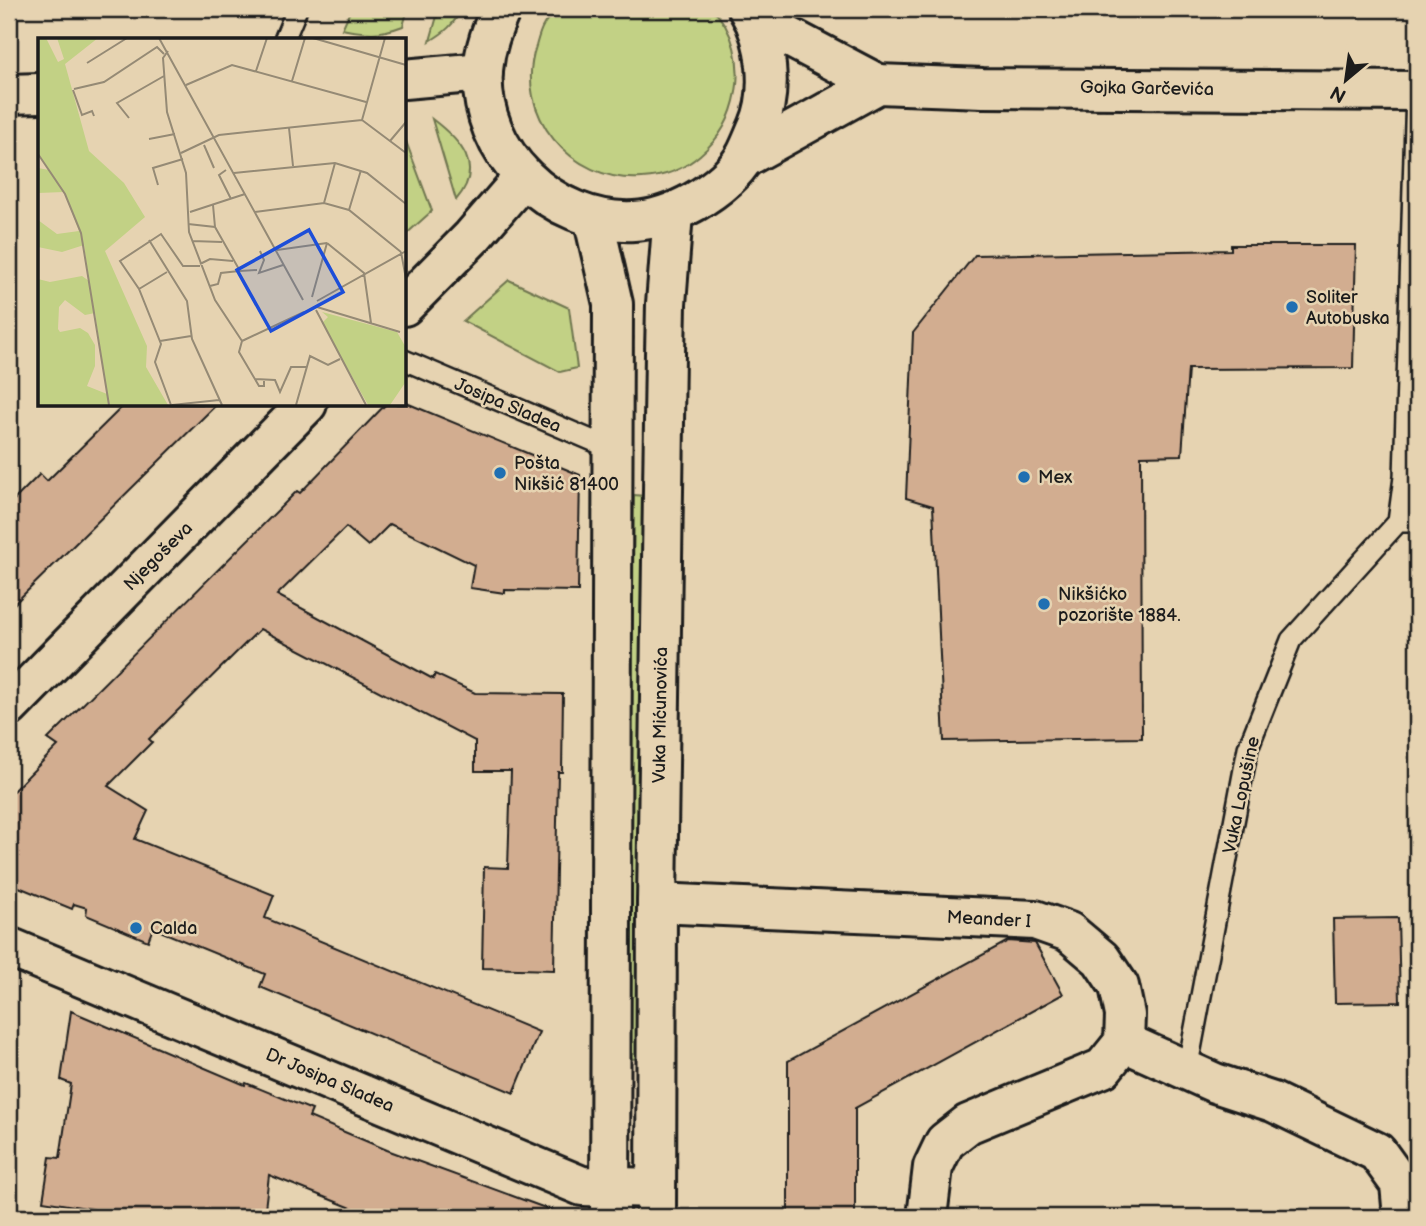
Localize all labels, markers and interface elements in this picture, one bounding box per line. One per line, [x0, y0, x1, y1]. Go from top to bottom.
inset map [38, 38, 406, 406]
north arrow [1310, 46, 1380, 116]
street label: Gojka Garčevića [1080, 77, 1214, 100]
text: N [1327, 80, 1350, 107]
place label: Soliter Autobuska [1306, 287, 1390, 329]
marker: Soliter Autobuska [1284, 299, 1300, 315]
street label: Josipa Sladea [451, 374, 564, 437]
place label: Pošta Nikšić 81400 [514, 453, 619, 495]
marker: Pošta Nikšić 81400 [492, 465, 508, 481]
place label: Mex [1038, 467, 1073, 488]
marker: Mex [1016, 469, 1032, 485]
street label: Njegoševa [120, 518, 197, 595]
place label: Nikšićko pozorište 1884. [1058, 584, 1181, 626]
marker: Nikšićko pozorište 1884. [1036, 596, 1052, 612]
street label: Vuka Mićunovića [649, 647, 672, 783]
street label: Vuka Lopušine [1219, 734, 1264, 856]
street label: Meander I [946, 907, 1032, 932]
place label: Calda [150, 918, 197, 939]
marker: Calda [128, 920, 144, 936]
street label: Dr Josipa Sladea [263, 1044, 397, 1117]

